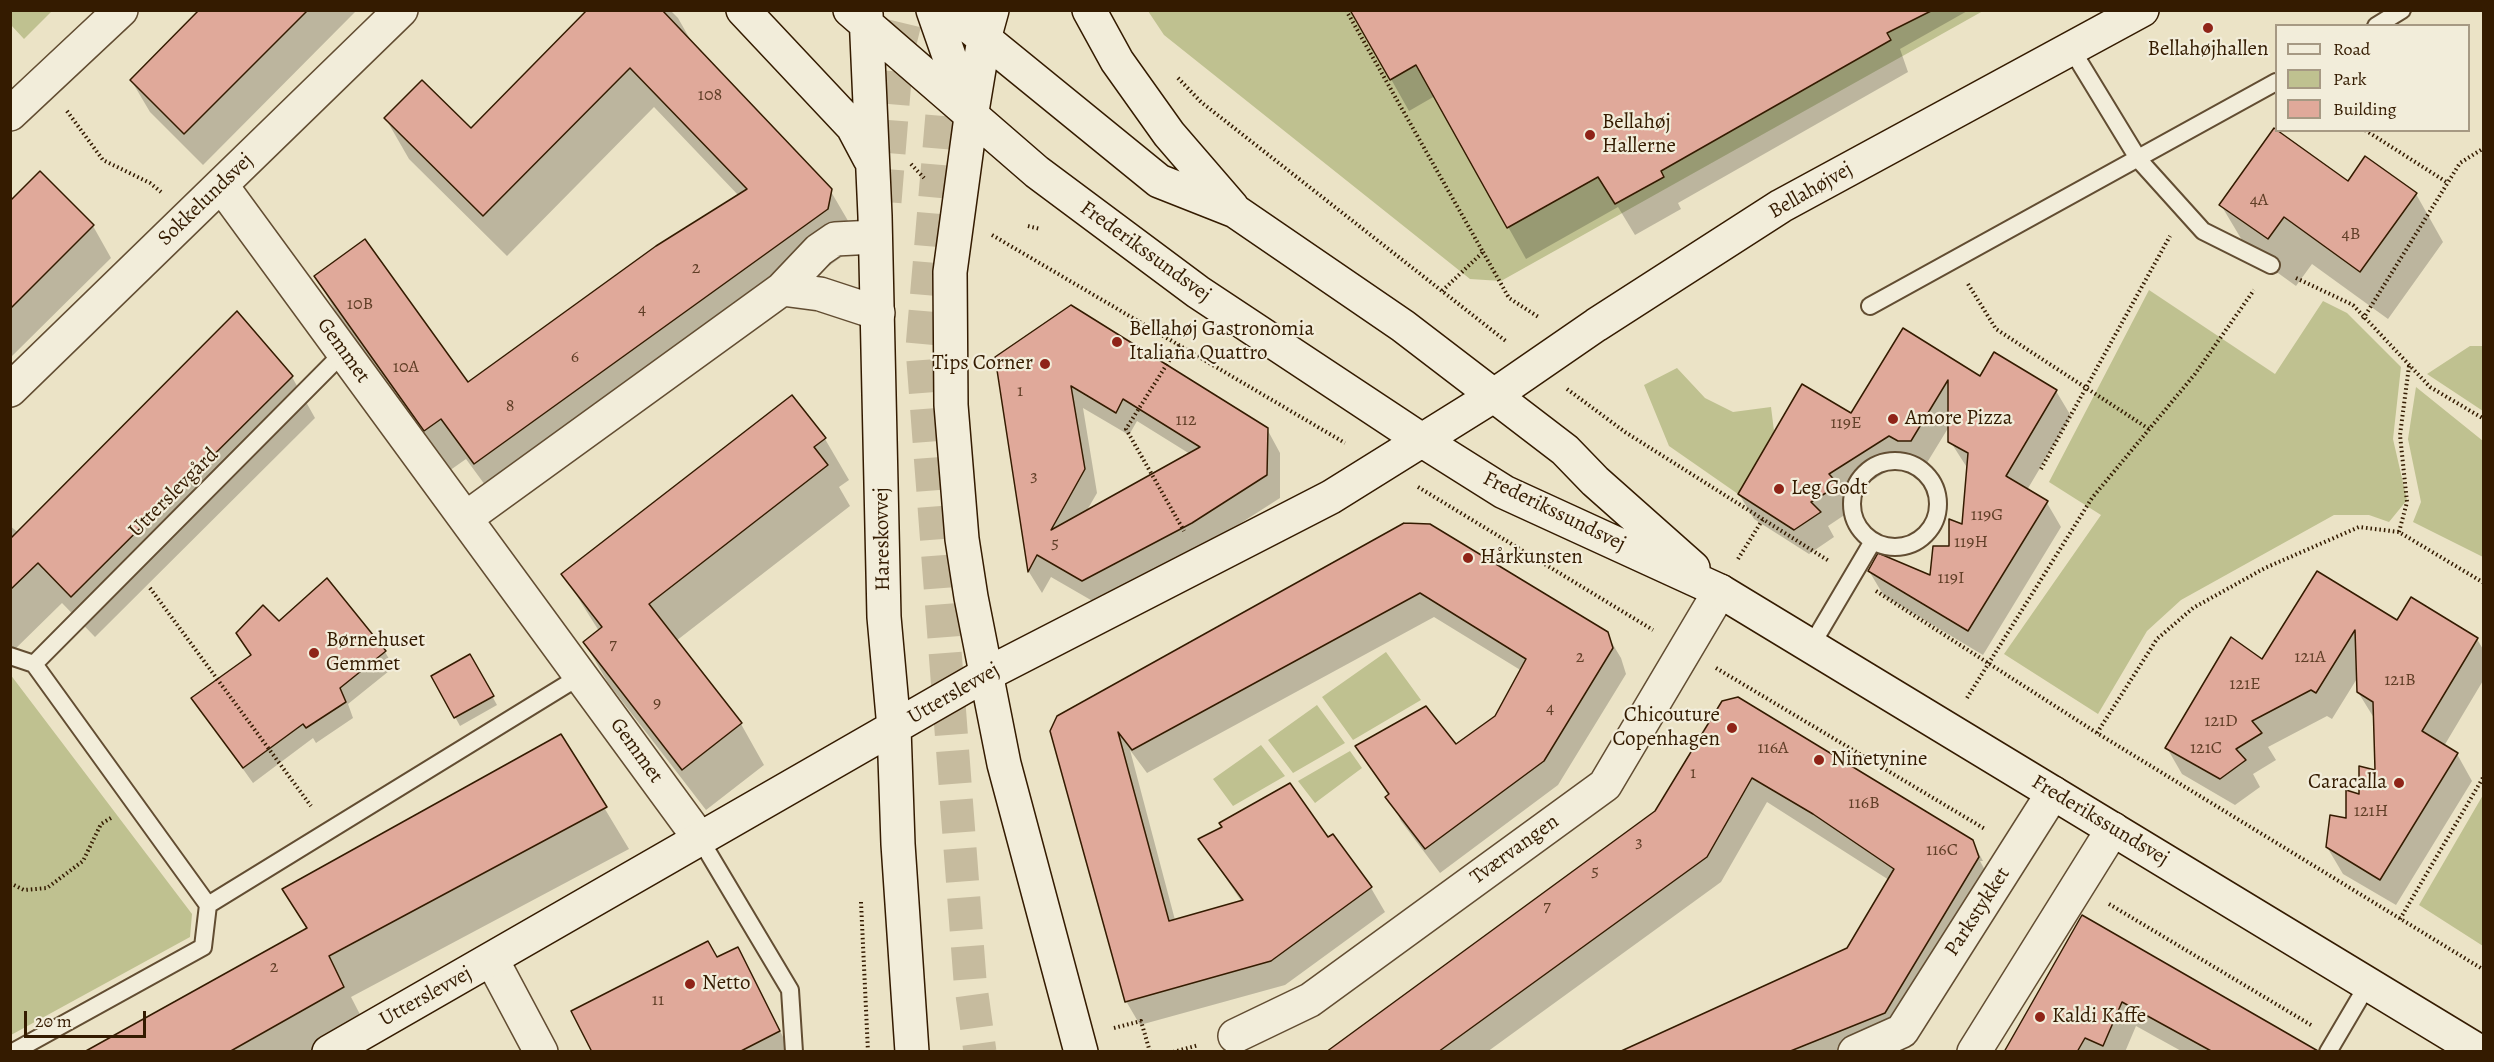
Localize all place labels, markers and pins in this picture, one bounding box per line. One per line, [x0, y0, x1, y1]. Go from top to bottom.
marker: Bellahøjhallen [2201, 21, 2215, 35]
place label: Bellahøjhallen [2148, 37, 2268, 63]
place label: Bellahøj Hallerne [1602, 110, 1676, 160]
marker: Bellahøj Hallerne [1583, 128, 1597, 142]
place label: Bellahøj Gastronomia Italiana Quattro [1129, 317, 1314, 367]
marker: Bellahøj Gastronomia Italiana Quattro [1110, 335, 1124, 349]
place label: Tips Corner [932, 351, 1033, 377]
marker: Tips Corner [1038, 357, 1052, 371]
place label: Amore Pizza [1905, 406, 2013, 432]
marker: Amore Pizza [1886, 412, 1900, 426]
place label: Leg Godt [1791, 476, 1868, 502]
marker: Leg Godt [1772, 482, 1786, 496]
place label: Hårkunsten [1480, 545, 1583, 571]
marker: Hårkunsten [1461, 551, 1475, 565]
place label: Børnehuset Gemmet [326, 628, 425, 678]
marker: Børnehuset Gemmet [307, 646, 321, 660]
place label: Chicouture Copenhagen [1612, 703, 1720, 753]
marker: Chicouture Copenhagen [1725, 721, 1739, 735]
place label: Ninetynine [1831, 747, 1927, 773]
marker: Ninetynine [1812, 753, 1826, 767]
place label: Caracalla [2308, 770, 2387, 796]
marker: Caracalla [2392, 776, 2406, 790]
place label: Netto [702, 971, 750, 997]
marker: Netto [683, 977, 697, 991]
place label: Kaldi Kaffe [2052, 1004, 2146, 1030]
marker: Kaldi Kaffe [2033, 1010, 2047, 1024]

